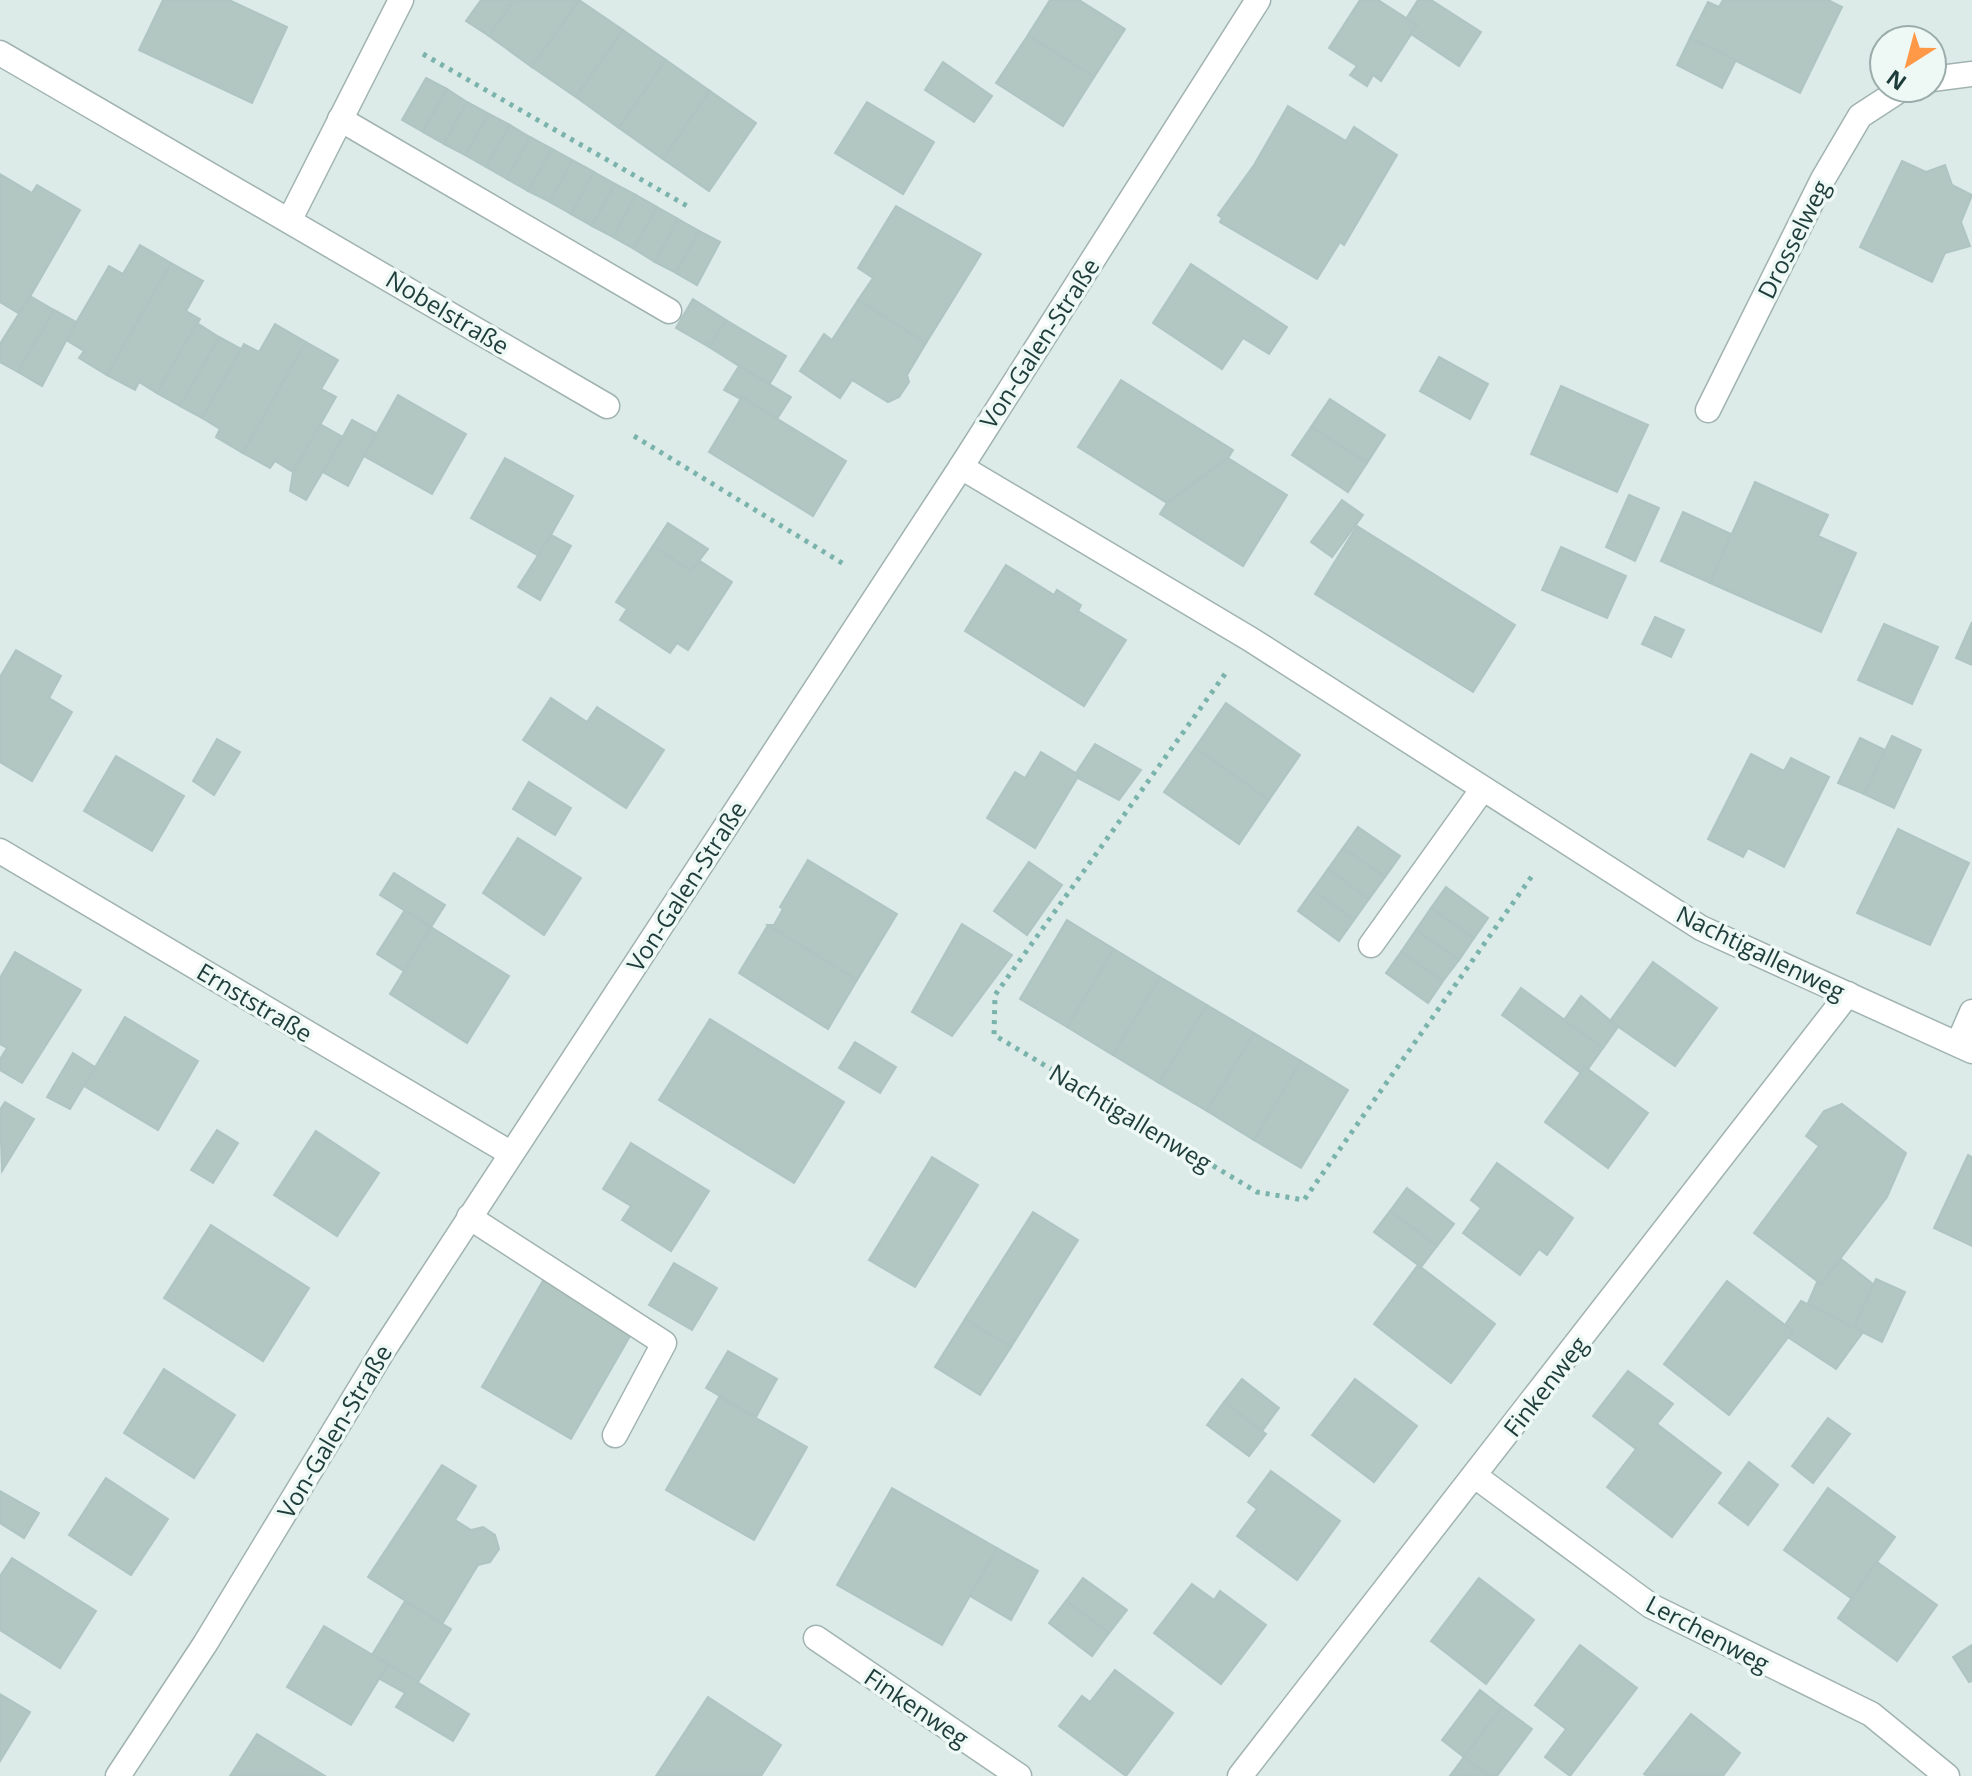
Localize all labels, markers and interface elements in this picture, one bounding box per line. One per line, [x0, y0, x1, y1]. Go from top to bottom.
north arrow [1868, 24, 1948, 104]
text: N [1880, 64, 1912, 98]
street label: Drosselweg [1749, 174, 1837, 304]
street label: Von-Galen-Straße [971, 251, 1107, 435]
street label: Nobelstraße [380, 262, 516, 362]
street label: Von-Galen-Straße [618, 794, 754, 978]
street label: Nachtigallenweg [1671, 897, 1851, 1007]
street label: Ernststraße [191, 955, 319, 1049]
street label: Nachtigallenweg [1044, 1055, 1218, 1179]
street label: Finkenweg [1495, 1329, 1595, 1443]
street label: Von-Galen-Straße [269, 1338, 399, 1524]
street label: Lerchenweg [1641, 1587, 1775, 1679]
street label: Finkenweg [858, 1660, 976, 1754]

